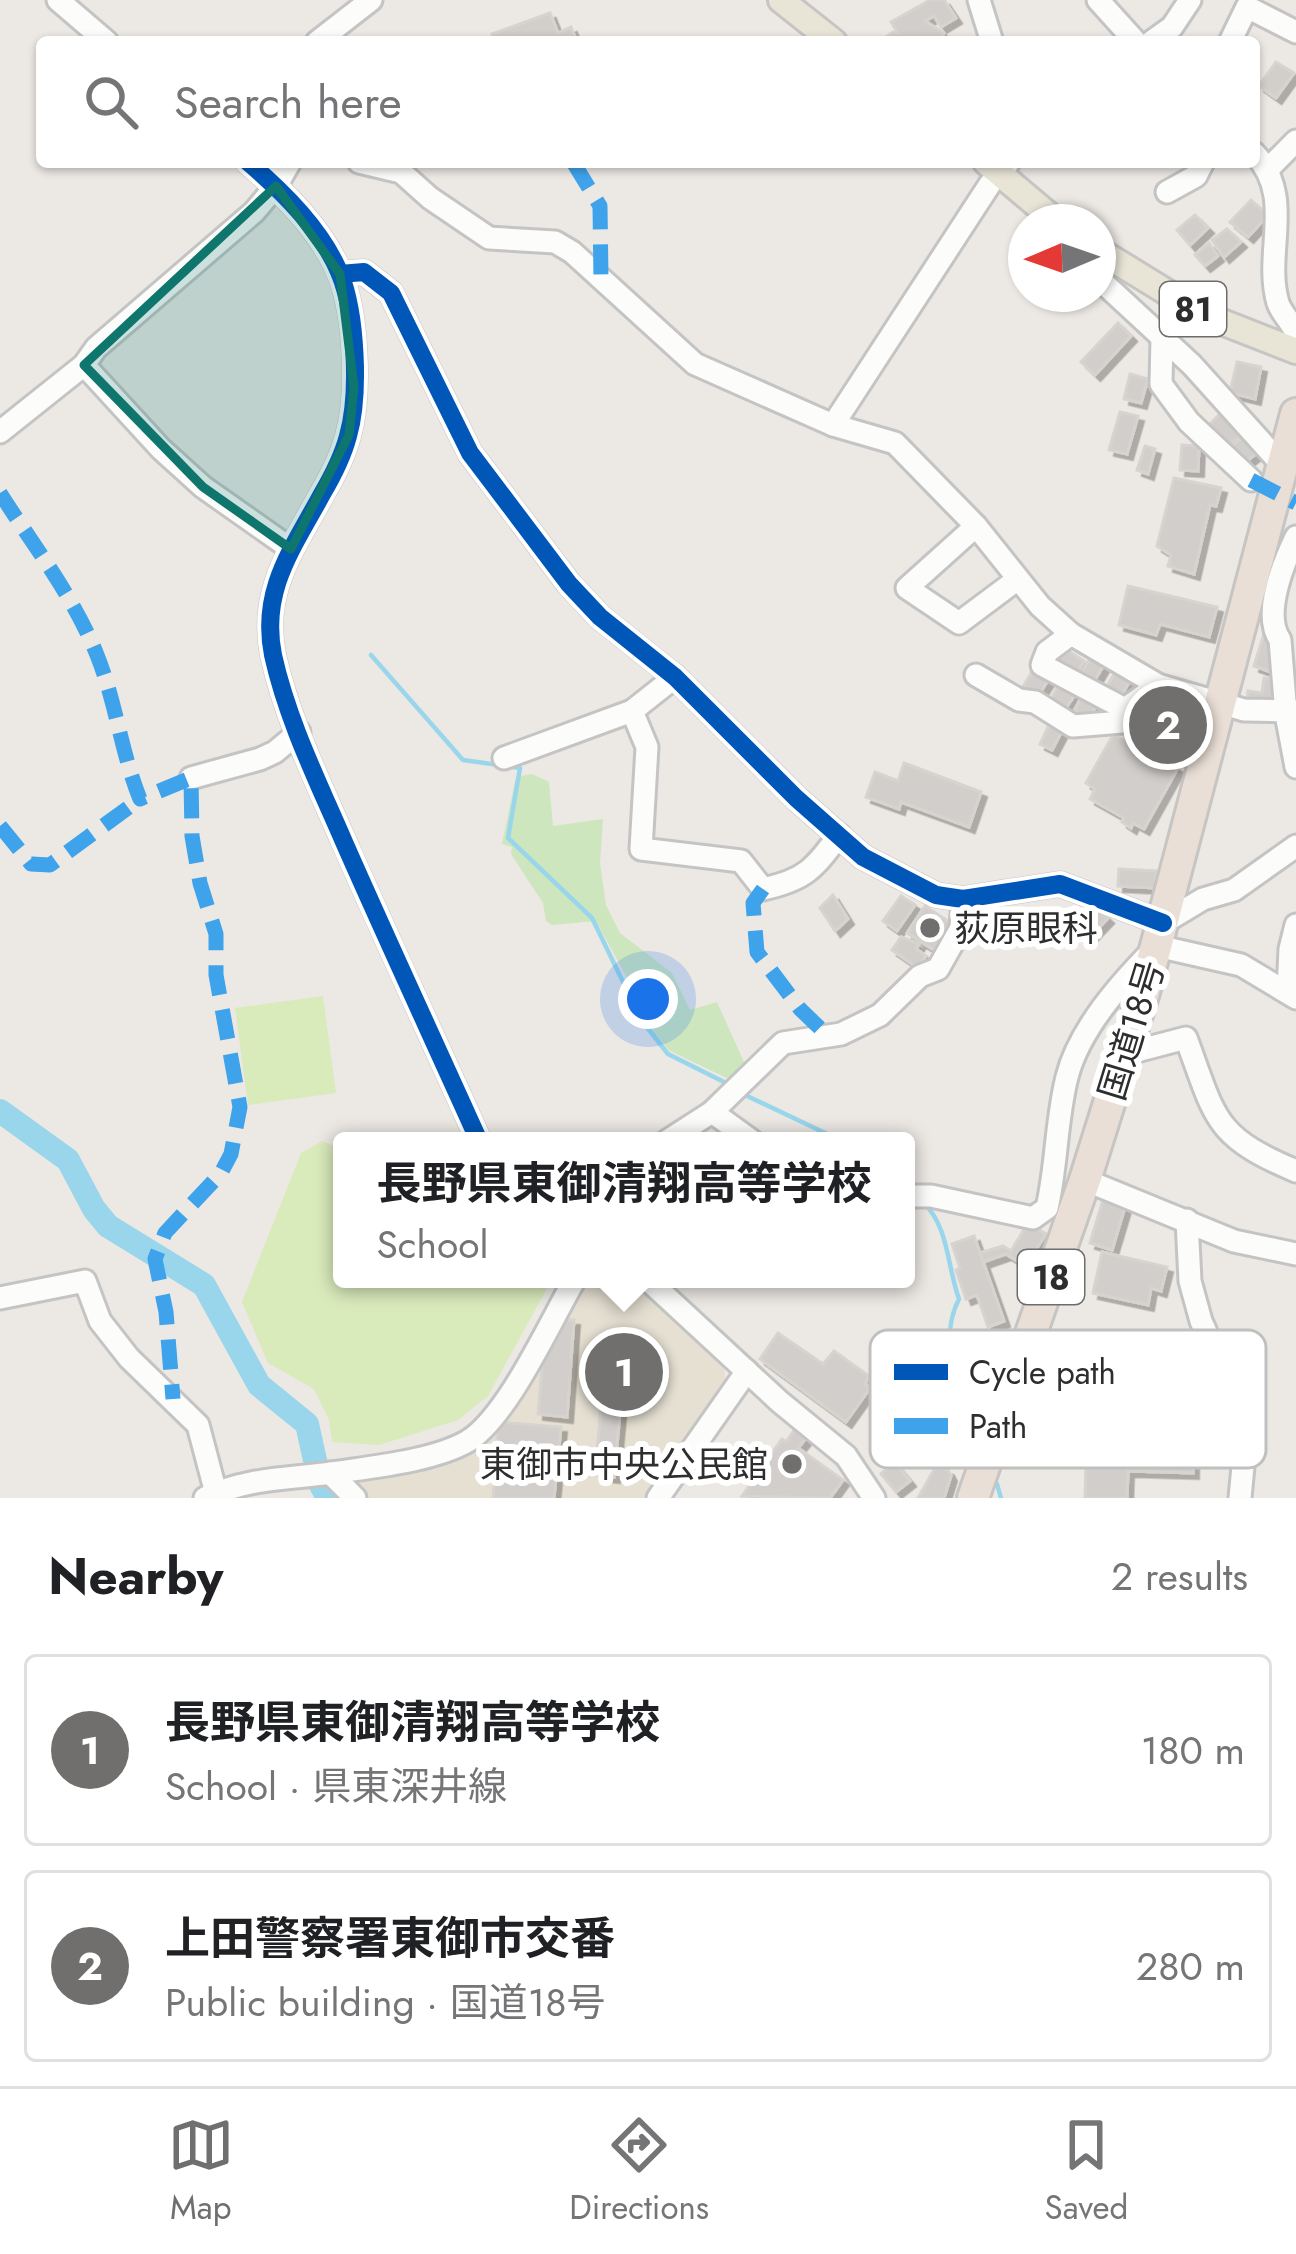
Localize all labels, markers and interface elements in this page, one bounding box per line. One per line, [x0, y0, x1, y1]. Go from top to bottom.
search box [36, 36, 1260, 168]
icon: search [78, 69, 144, 135]
text: Search here [174, 70, 402, 135]
north arrow [1008, 204, 1116, 312]
road number: 81 [1160, 282, 1226, 336]
pin: 2 [1129, 680, 1207, 770]
place label: 荻原眼科 [954, 902, 1098, 954]
marker: 荻原眼科 [917, 915, 943, 941]
street label: 国道18号 [1085, 954, 1177, 1106]
your location [618, 969, 678, 1029]
popup [333, 1132, 915, 1288]
text: 長野県東御清翔高等学校 [376, 1151, 872, 1216]
text: School [376, 1216, 489, 1273]
road number: 18 [1018, 1250, 1084, 1304]
pin: 1 [585, 1327, 663, 1417]
legend [870, 1330, 1266, 1468]
text: Cycle path [969, 1349, 1116, 1396]
text: Path [969, 1403, 1027, 1450]
place label: 東御市中央公民館 [480, 1438, 768, 1490]
marker: 東御市中央公民館 [779, 1451, 805, 1477]
text: Nearby [48, 1539, 223, 1613]
text: 2 results [1111, 1548, 1248, 1605]
text: 長野県東御清翔高等学校 [165, 1690, 660, 1755]
text: 1 [80, 1722, 100, 1779]
text: 180 m [1141, 1722, 1245, 1779]
text: School · 県東深井線 [165, 1758, 507, 1815]
text: 上田警察署東御市交番 [165, 1906, 615, 1971]
text: 2 [77, 1938, 103, 1995]
text: 280 m [1136, 1938, 1245, 1995]
text: Public building · 国道18号 [165, 1974, 606, 2031]
tab: Map [168, 2112, 234, 2231]
tab: Directions [569, 2112, 709, 2231]
tab: Saved [1045, 2112, 1128, 2231]

